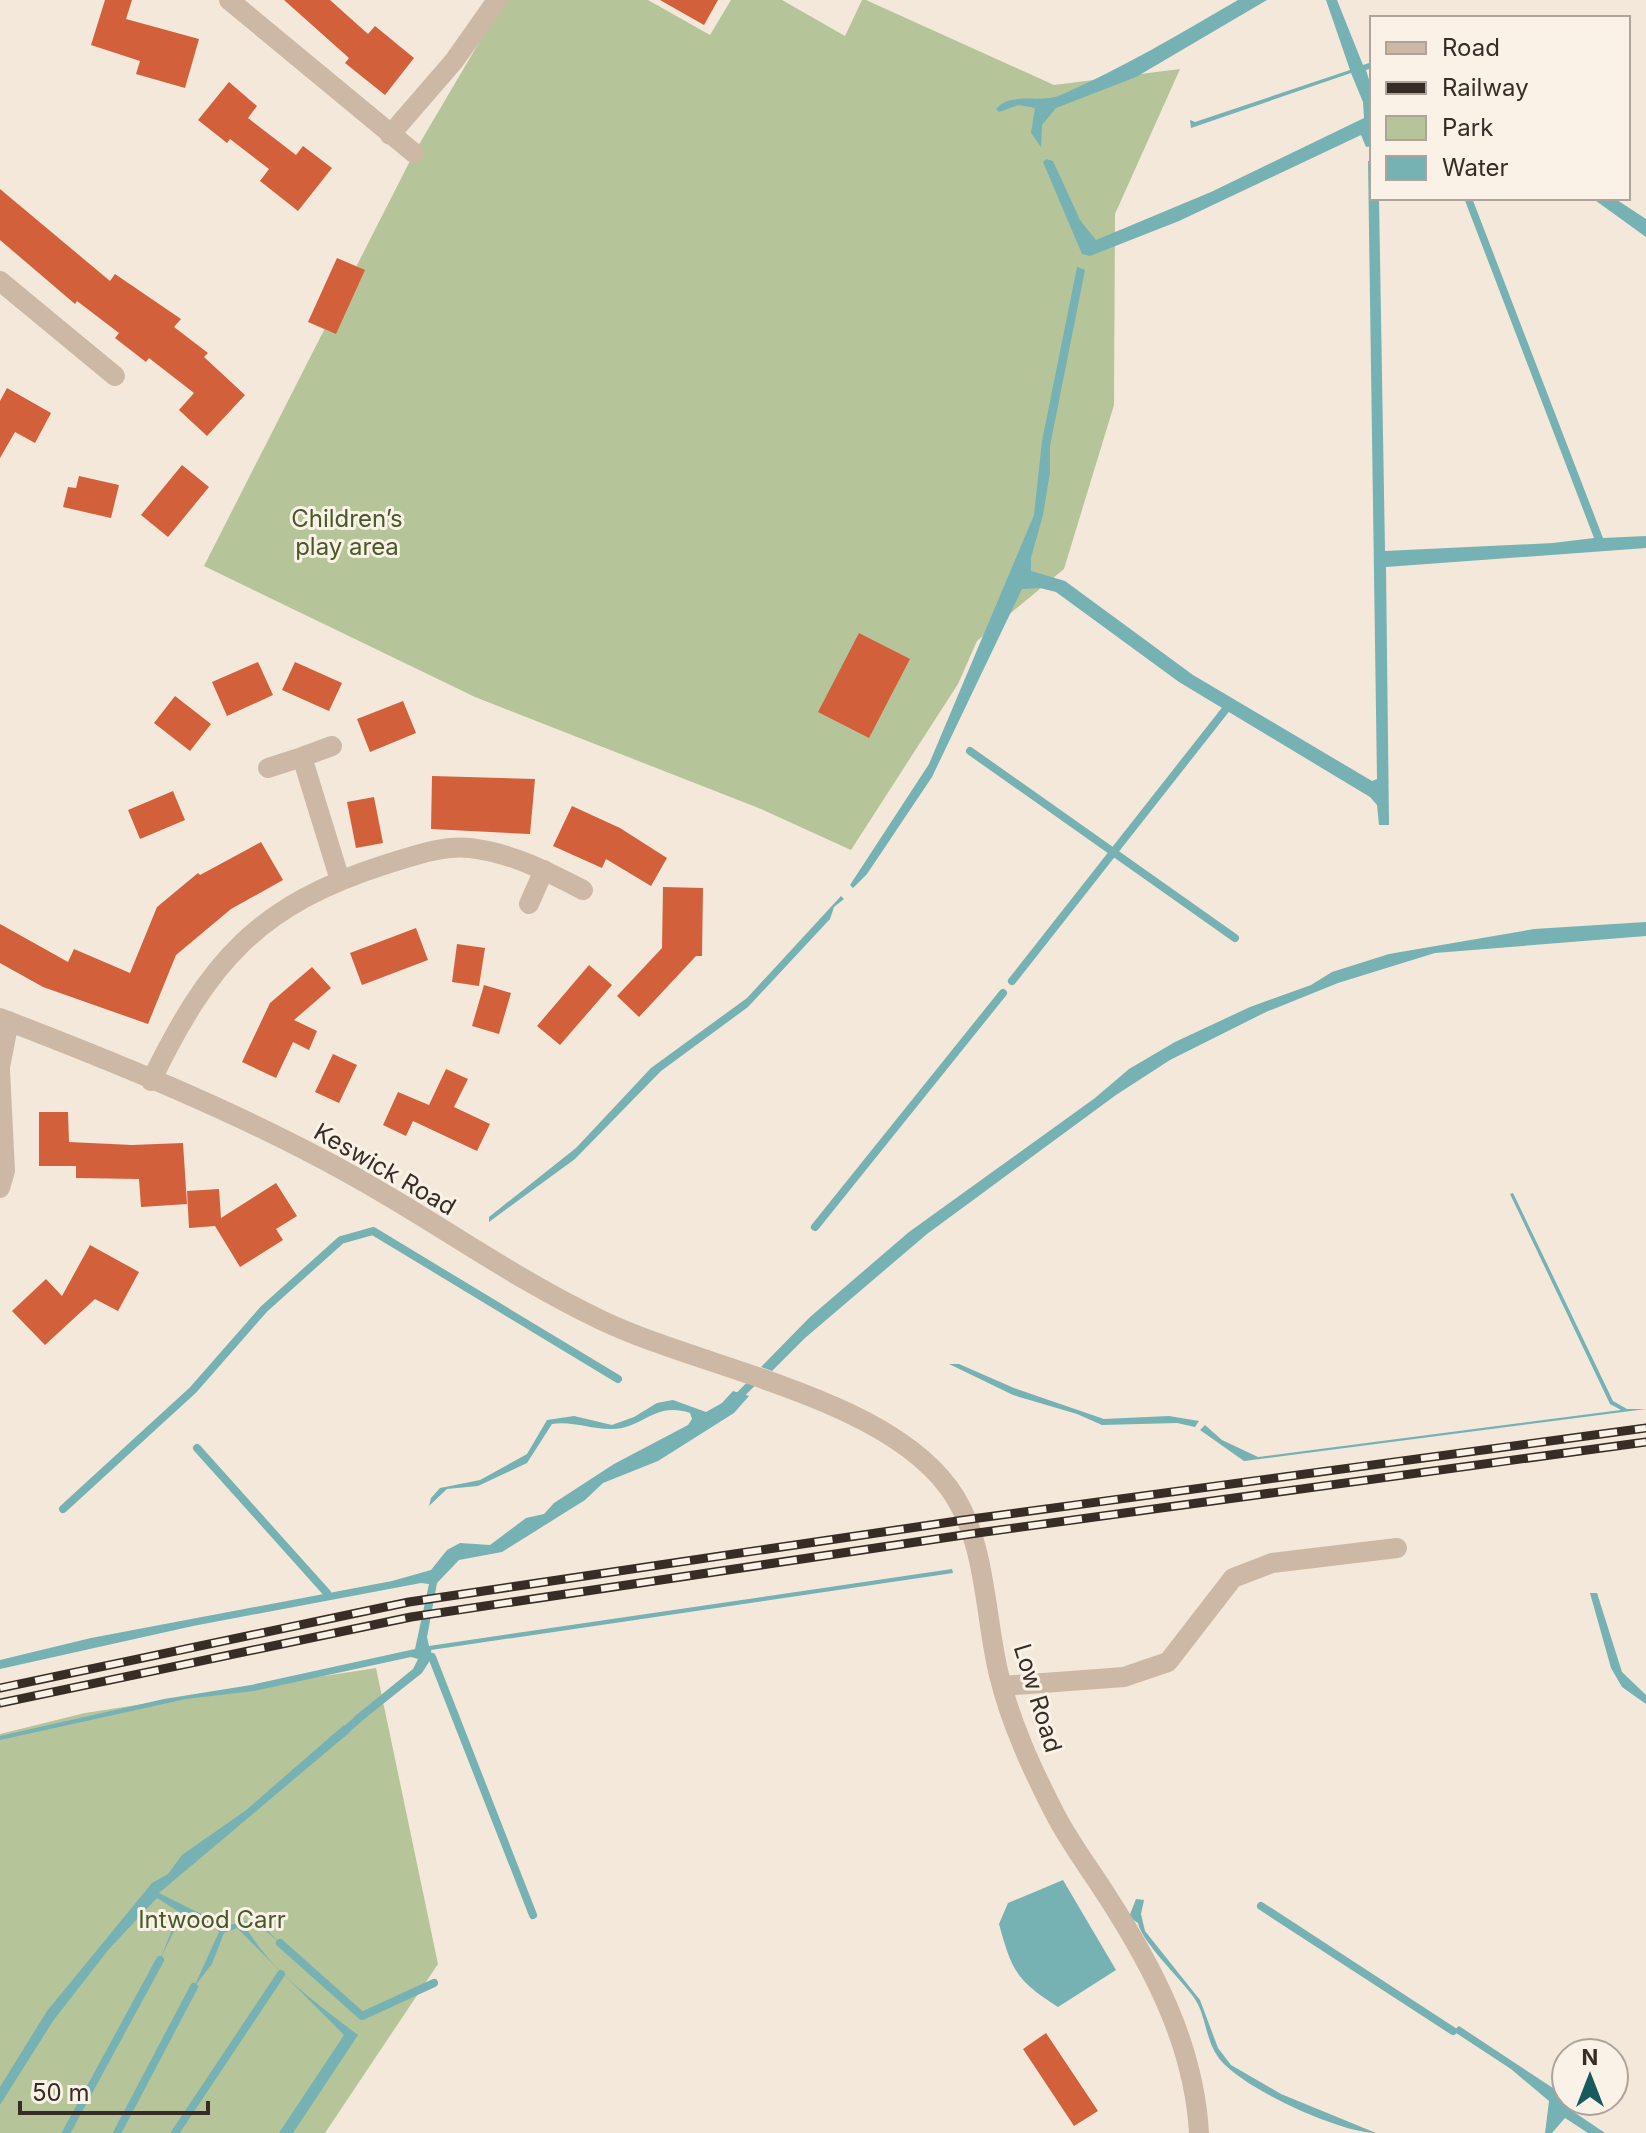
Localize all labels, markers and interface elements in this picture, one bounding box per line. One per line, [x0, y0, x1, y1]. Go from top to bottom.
legend [1370, 16, 1630, 200]
text: Road [1442, 33, 1500, 62]
text: Railway [1442, 73, 1529, 102]
text: Park [1442, 113, 1493, 142]
text: Water [1442, 153, 1509, 182]
park label: Children’s play area [291, 504, 403, 561]
street label: Keswick Road [309, 1117, 461, 1221]
street label: Low Road [1008, 1640, 1068, 1756]
park label: Intwood Carr [138, 1905, 286, 1934]
north arrow [1550, 2037, 1630, 2117]
text: N [1582, 2044, 1598, 2070]
scale bar [20, 2065, 208, 2115]
text: 50 m [32, 2078, 90, 2107]

